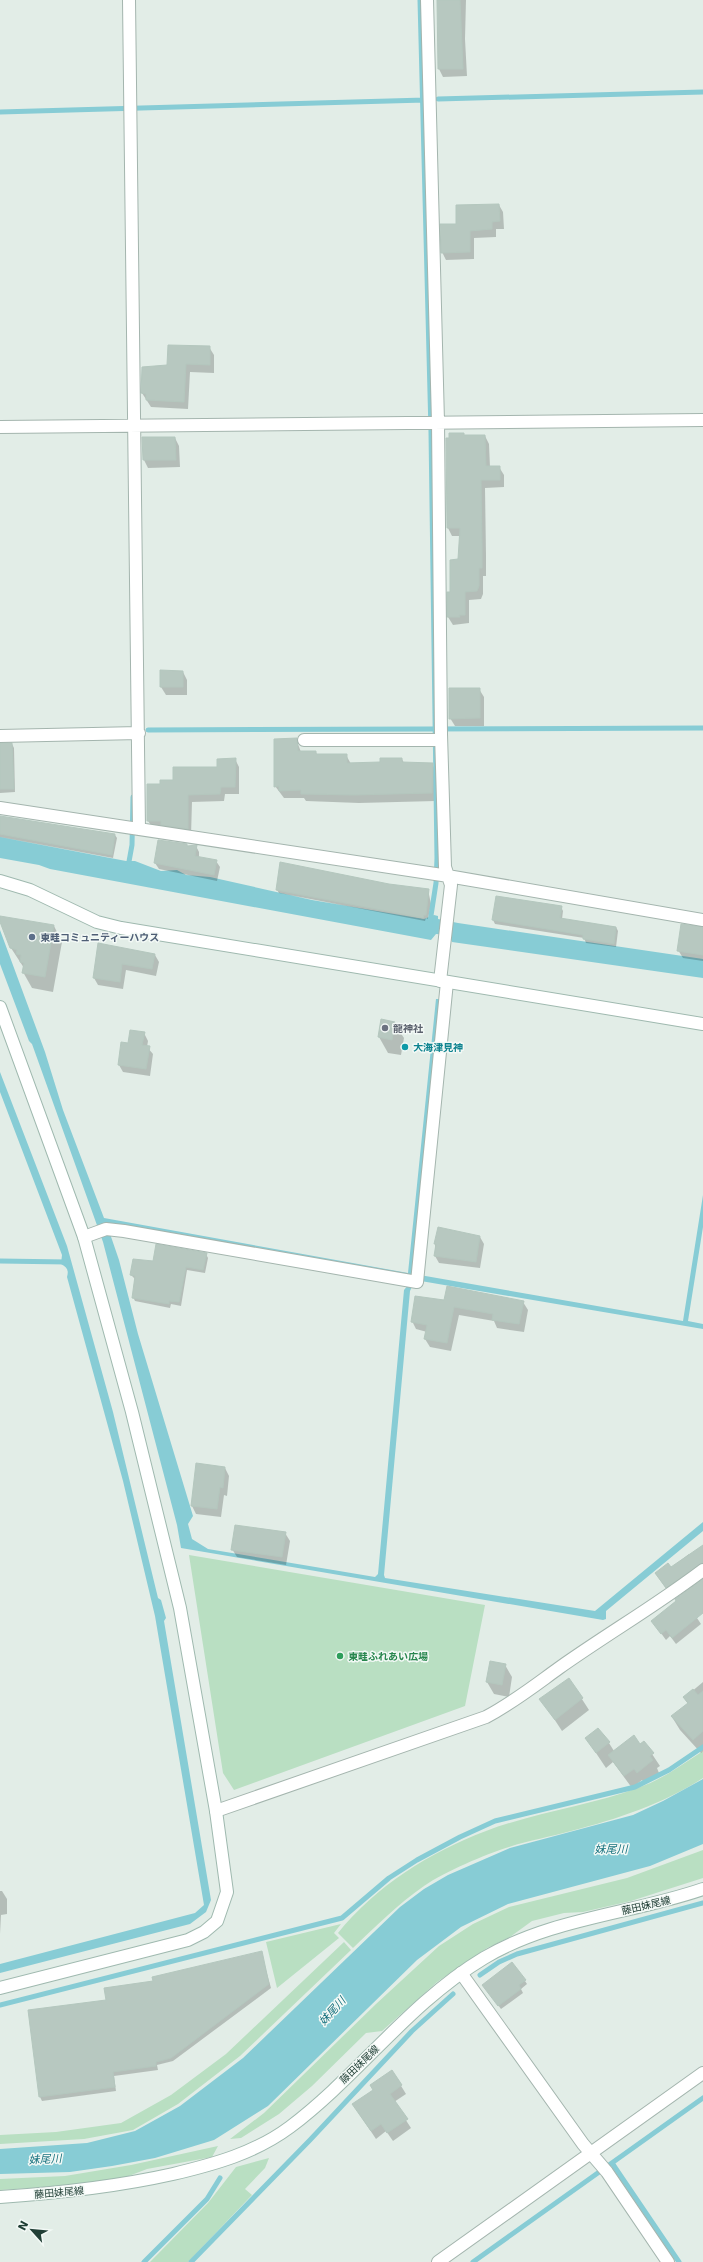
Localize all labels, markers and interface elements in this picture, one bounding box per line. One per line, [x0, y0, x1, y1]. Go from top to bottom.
marker: 東畦コミュニティーハウス [27, 932, 37, 942]
place label: 東畦コミュニティーハウス [40, 932, 159, 943]
marker: 龍神社 [380, 1023, 390, 1033]
place label: 龍神社 [393, 1023, 424, 1034]
marker: 大海津見神 [400, 1042, 410, 1052]
place label: 大海津見神 [413, 1042, 463, 1053]
marker: 東畦ふれあい広場 [335, 1651, 345, 1661]
place label: 東畦ふれあい広場 [348, 1651, 428, 1662]
water label: 妹尾川 [595, 1843, 628, 1856]
street label: 藤田妹尾線 [621, 1895, 672, 1916]
water label: 妹尾川 [317, 1994, 349, 2028]
street label: 藤田妹尾線 [338, 2043, 381, 2086]
water label: 妹尾川 [28, 2152, 63, 2167]
street label: 藤田妹尾線 [34, 2185, 84, 2200]
north arrow [12, 2210, 52, 2250]
text: N [16, 2219, 31, 2233]

